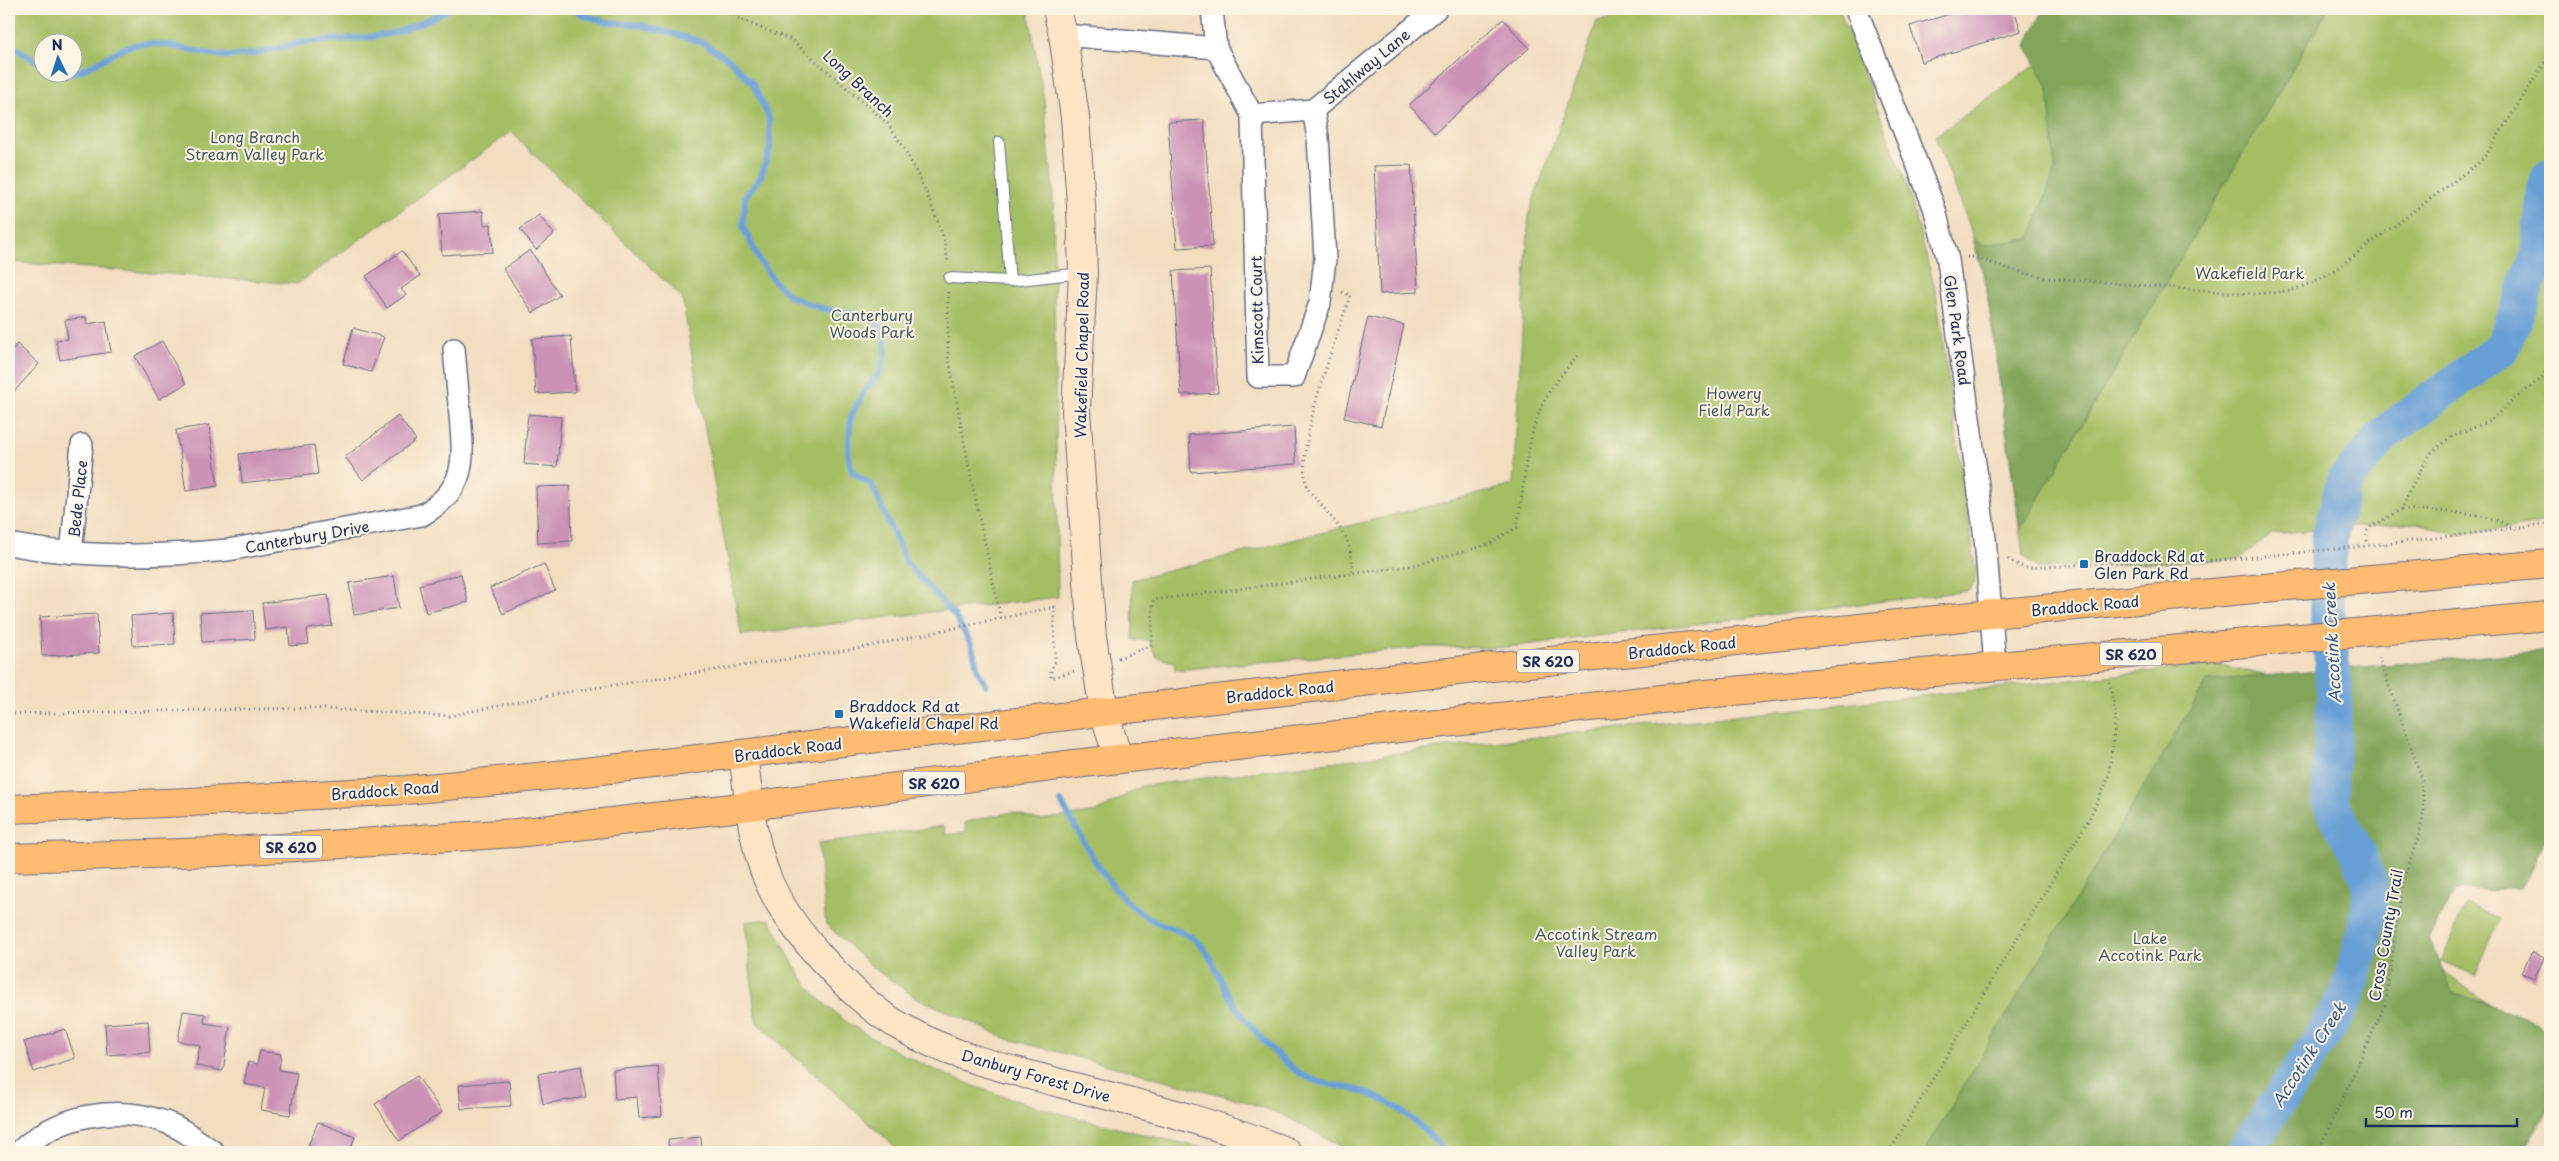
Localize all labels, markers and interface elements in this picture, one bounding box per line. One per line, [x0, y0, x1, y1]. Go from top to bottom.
street label: Stahlway Lane [1317, 23, 1415, 109]
north arrow [32, 32, 82, 82]
text: N [51, 34, 63, 55]
street label: Long Branch [818, 44, 900, 122]
park label: Long Branch Stream Valley Park [186, 125, 324, 165]
street label: Kimscott Court [1244, 256, 1268, 364]
park label: Wakefield Park [2195, 261, 2305, 284]
street label: Wakefield Chapel Road [1068, 272, 1094, 438]
street label: Glen Park Road [1939, 273, 1977, 387]
park label: Canterbury Woods Park [829, 303, 915, 343]
park label: Howery Field Park [1698, 381, 1770, 421]
street label: Bede Place [61, 459, 93, 539]
street label: Canterbury Drive [243, 514, 371, 558]
place label: Braddock Rd at Glen Park Rd [2094, 544, 2205, 584]
marker: Braddock Rd at Glen Park Rd [2078, 558, 2090, 570]
water label: Accotink Creek [2316, 581, 2346, 704]
street label: Braddock Road [2030, 589, 2140, 621]
street label: Braddock Road [1627, 630, 1737, 664]
road number: SR 620 [2100, 642, 2162, 666]
road number: SR 620 [1517, 649, 1579, 672]
street label: Braddock Road [1225, 674, 1335, 708]
place label: Braddock Rd at Wakefield Chapel Rd [849, 694, 999, 734]
marker: Braddock Rd at Wakefield Chapel Rd [833, 708, 845, 720]
street label: Braddock Road [733, 731, 843, 767]
road number: SR 620 [903, 771, 965, 794]
street label: Braddock Road [330, 775, 440, 805]
road number: SR 620 [260, 836, 322, 859]
street label: Cross County Trail [2362, 867, 2408, 1003]
park label: Accotink Stream Valley Park [1535, 922, 1657, 962]
park label: Lake Accotink Park [2098, 926, 2202, 966]
water label: Accotink Creek [2265, 996, 2352, 1111]
street label: Danbury Forest Drive [959, 1043, 1113, 1107]
scale bar [2366, 1096, 2518, 1128]
text: 50 m [2374, 1100, 2413, 1123]

